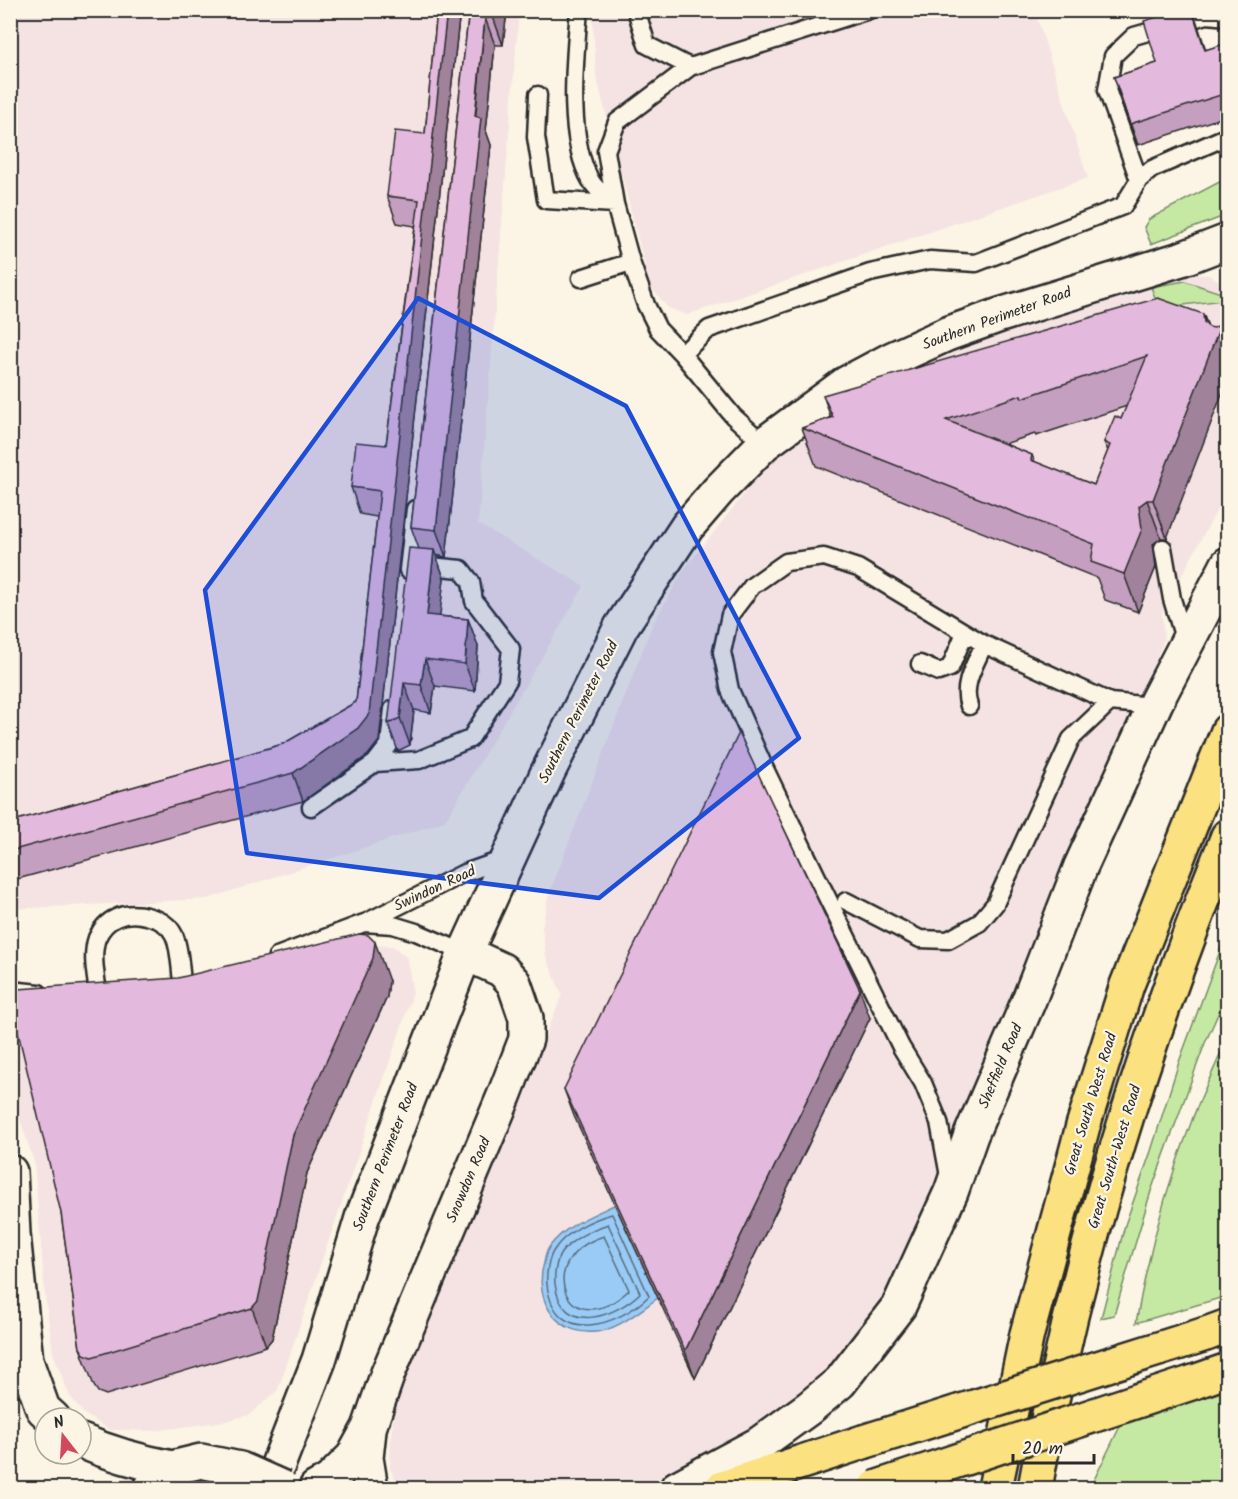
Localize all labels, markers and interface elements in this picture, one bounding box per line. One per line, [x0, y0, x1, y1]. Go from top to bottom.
street label: Southern Perimeter Road [919, 281, 1075, 357]
street label: Southern Perimeter Road [533, 636, 626, 788]
street label: Swindon Road [390, 859, 480, 918]
street label: Sheffield Road [972, 1019, 1030, 1112]
street label: Great South West Road [1058, 1029, 1124, 1178]
street label: Southern Perimeter Road [347, 1079, 426, 1235]
street label: Great South-West Road [1082, 1082, 1148, 1232]
street label: Snowdon Road [440, 1133, 498, 1227]
north arrow [33, 1406, 93, 1466]
text: N [51, 1410, 68, 1437]
scale bar [1013, 1427, 1094, 1465]
text: 20 m [1022, 1435, 1063, 1464]

